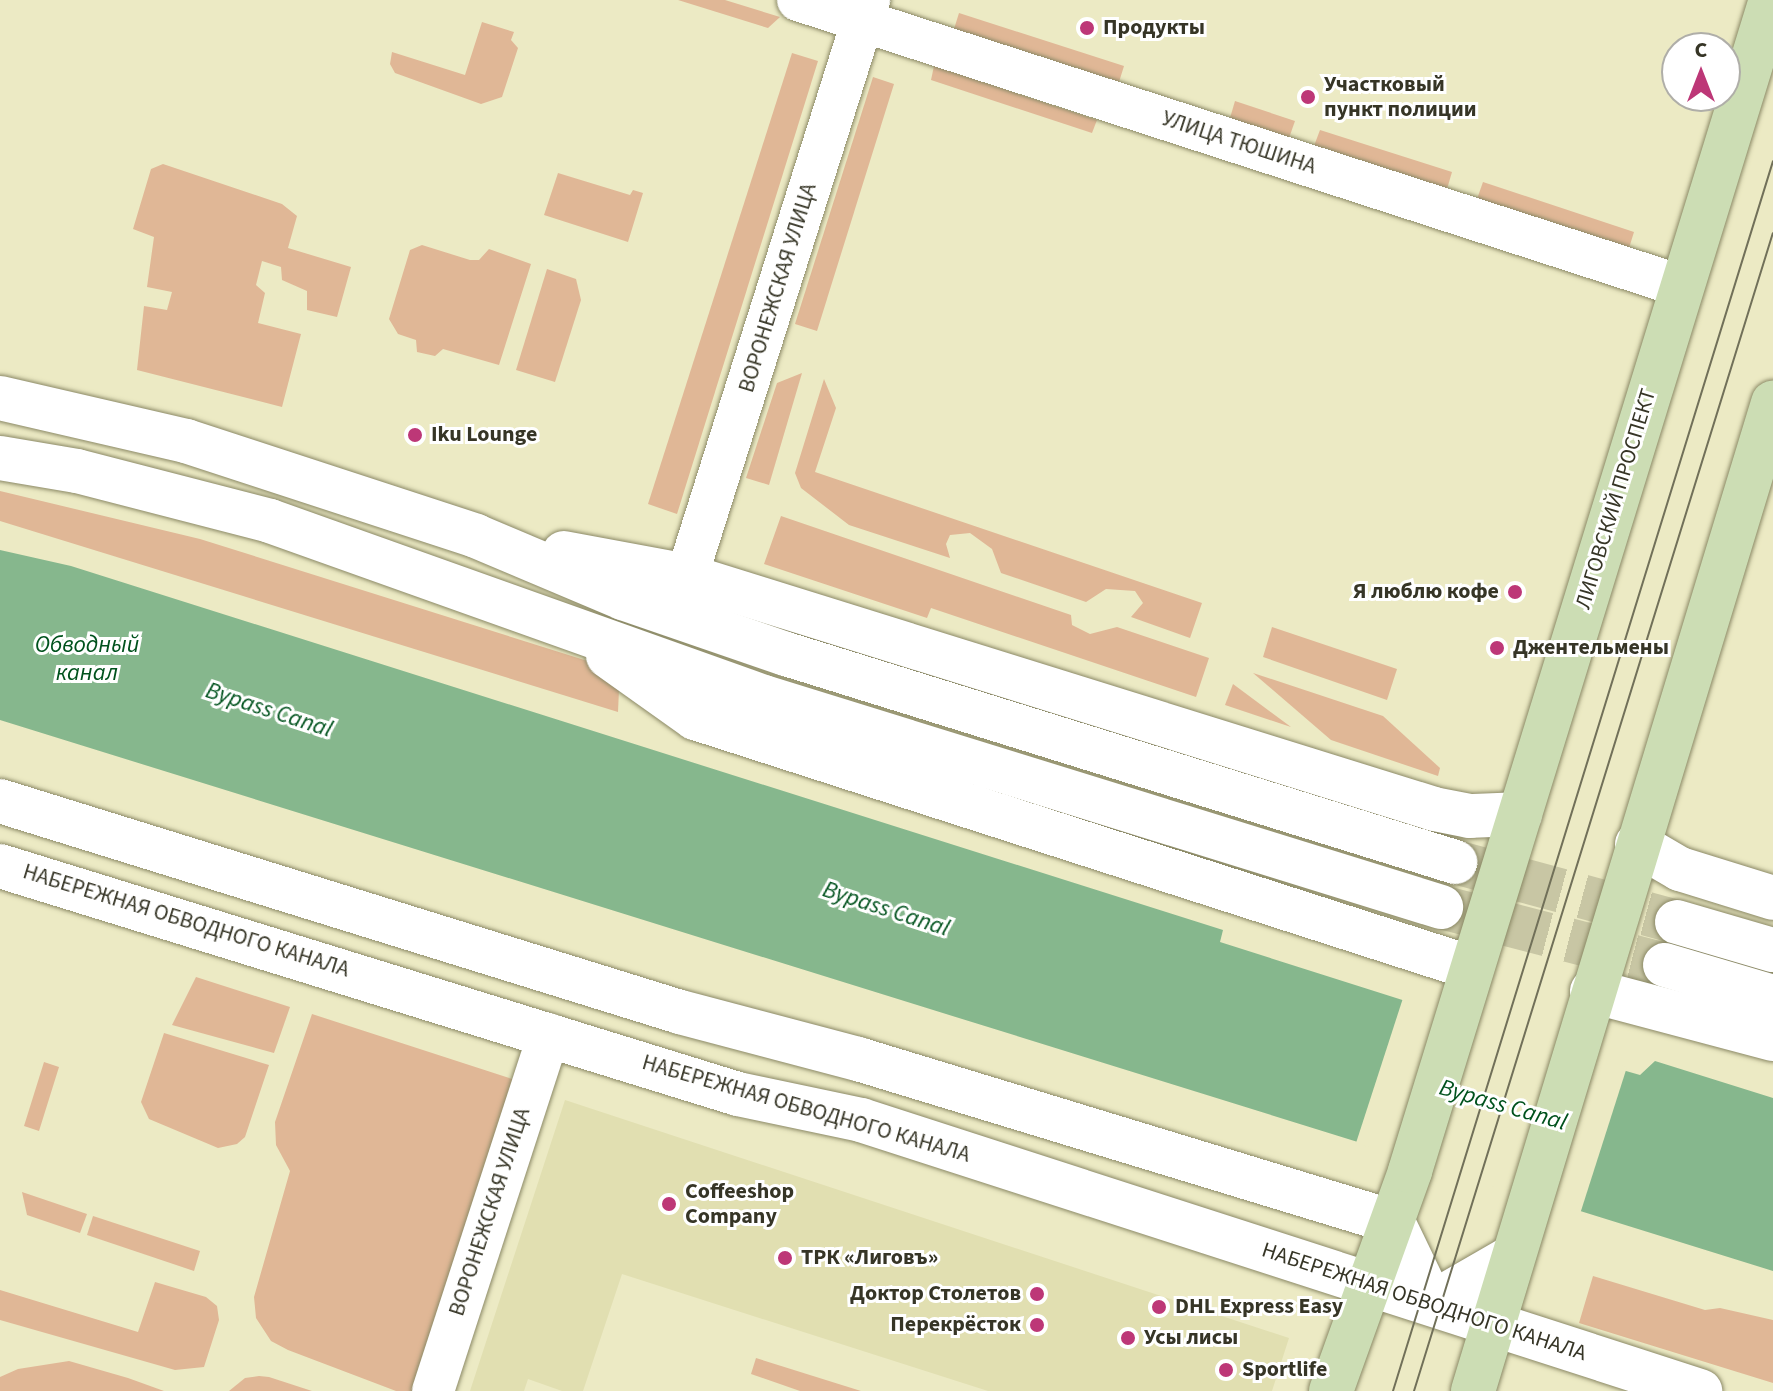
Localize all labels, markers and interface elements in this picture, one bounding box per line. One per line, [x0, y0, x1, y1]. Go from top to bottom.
place label: Продукты [1103, 15, 1205, 41]
marker: Продукты [1078, 19, 1096, 37]
north arrow [1661, 32, 1741, 112]
text: С [1695, 34, 1707, 66]
place label: Участковый пункт полиции [1324, 71, 1477, 122]
marker: Участковый пункт полиции [1299, 88, 1317, 106]
street label: УЛИЦА ТЮШИНА [1159, 106, 1319, 180]
street label: ВОРОНЕЖСКАЯ УЛИЦА [734, 180, 822, 396]
street label: ЛИГОВСКИЙ ПРОСПЕКТ [1570, 386, 1662, 612]
place label: Iku Lounge [431, 422, 537, 448]
marker: Iku Lounge [406, 426, 424, 444]
place label: Я люблю кофе [1353, 579, 1499, 605]
marker: Я люблю кофе [1506, 583, 1524, 601]
water label: Обводный канал [35, 631, 139, 687]
place label: Джентельмены [1513, 635, 1669, 661]
marker: Джентельмены [1488, 639, 1506, 657]
water label: Bypass Canal [202, 676, 336, 744]
street label: НАБЕРЕЖНАЯ ОБВОДНОГО КАНАЛА [20, 859, 352, 983]
water label: Bypass Canal [819, 875, 953, 943]
street label: НАБЕРЕЖНАЯ ОБВОДНОГО КАНАЛА [639, 1049, 973, 1169]
water label: Bypass Canal [1436, 1073, 1570, 1137]
street label: ВОРОНЕЖСКАЯ УЛИЦА [444, 1105, 536, 1319]
place label: Coffeeshop Company [685, 1178, 794, 1230]
marker: Coffeeshop Company [660, 1195, 678, 1213]
street label: НАБЕРЕЖНАЯ ОБВОДНОГО КАНАЛА [1258, 1237, 1590, 1367]
place label: ТРК «Лиговъ» [801, 1245, 938, 1271]
marker: ТРК «Лиговъ» [776, 1249, 794, 1267]
place label: Доктор Столетов [850, 1281, 1021, 1307]
marker: Доктор Столетов [1028, 1285, 1046, 1303]
place label: DHL Express Easy [1175, 1294, 1343, 1320]
marker: DHL Express Easy [1150, 1298, 1168, 1316]
place label: Перекрёсток [890, 1312, 1021, 1338]
marker: Перекрёсток [1028, 1316, 1046, 1334]
place label: Усы лисы [1144, 1325, 1238, 1351]
marker: Усы лисы [1119, 1329, 1137, 1347]
place label: Sportlife [1242, 1357, 1327, 1383]
marker: Sportlife [1217, 1361, 1235, 1379]

